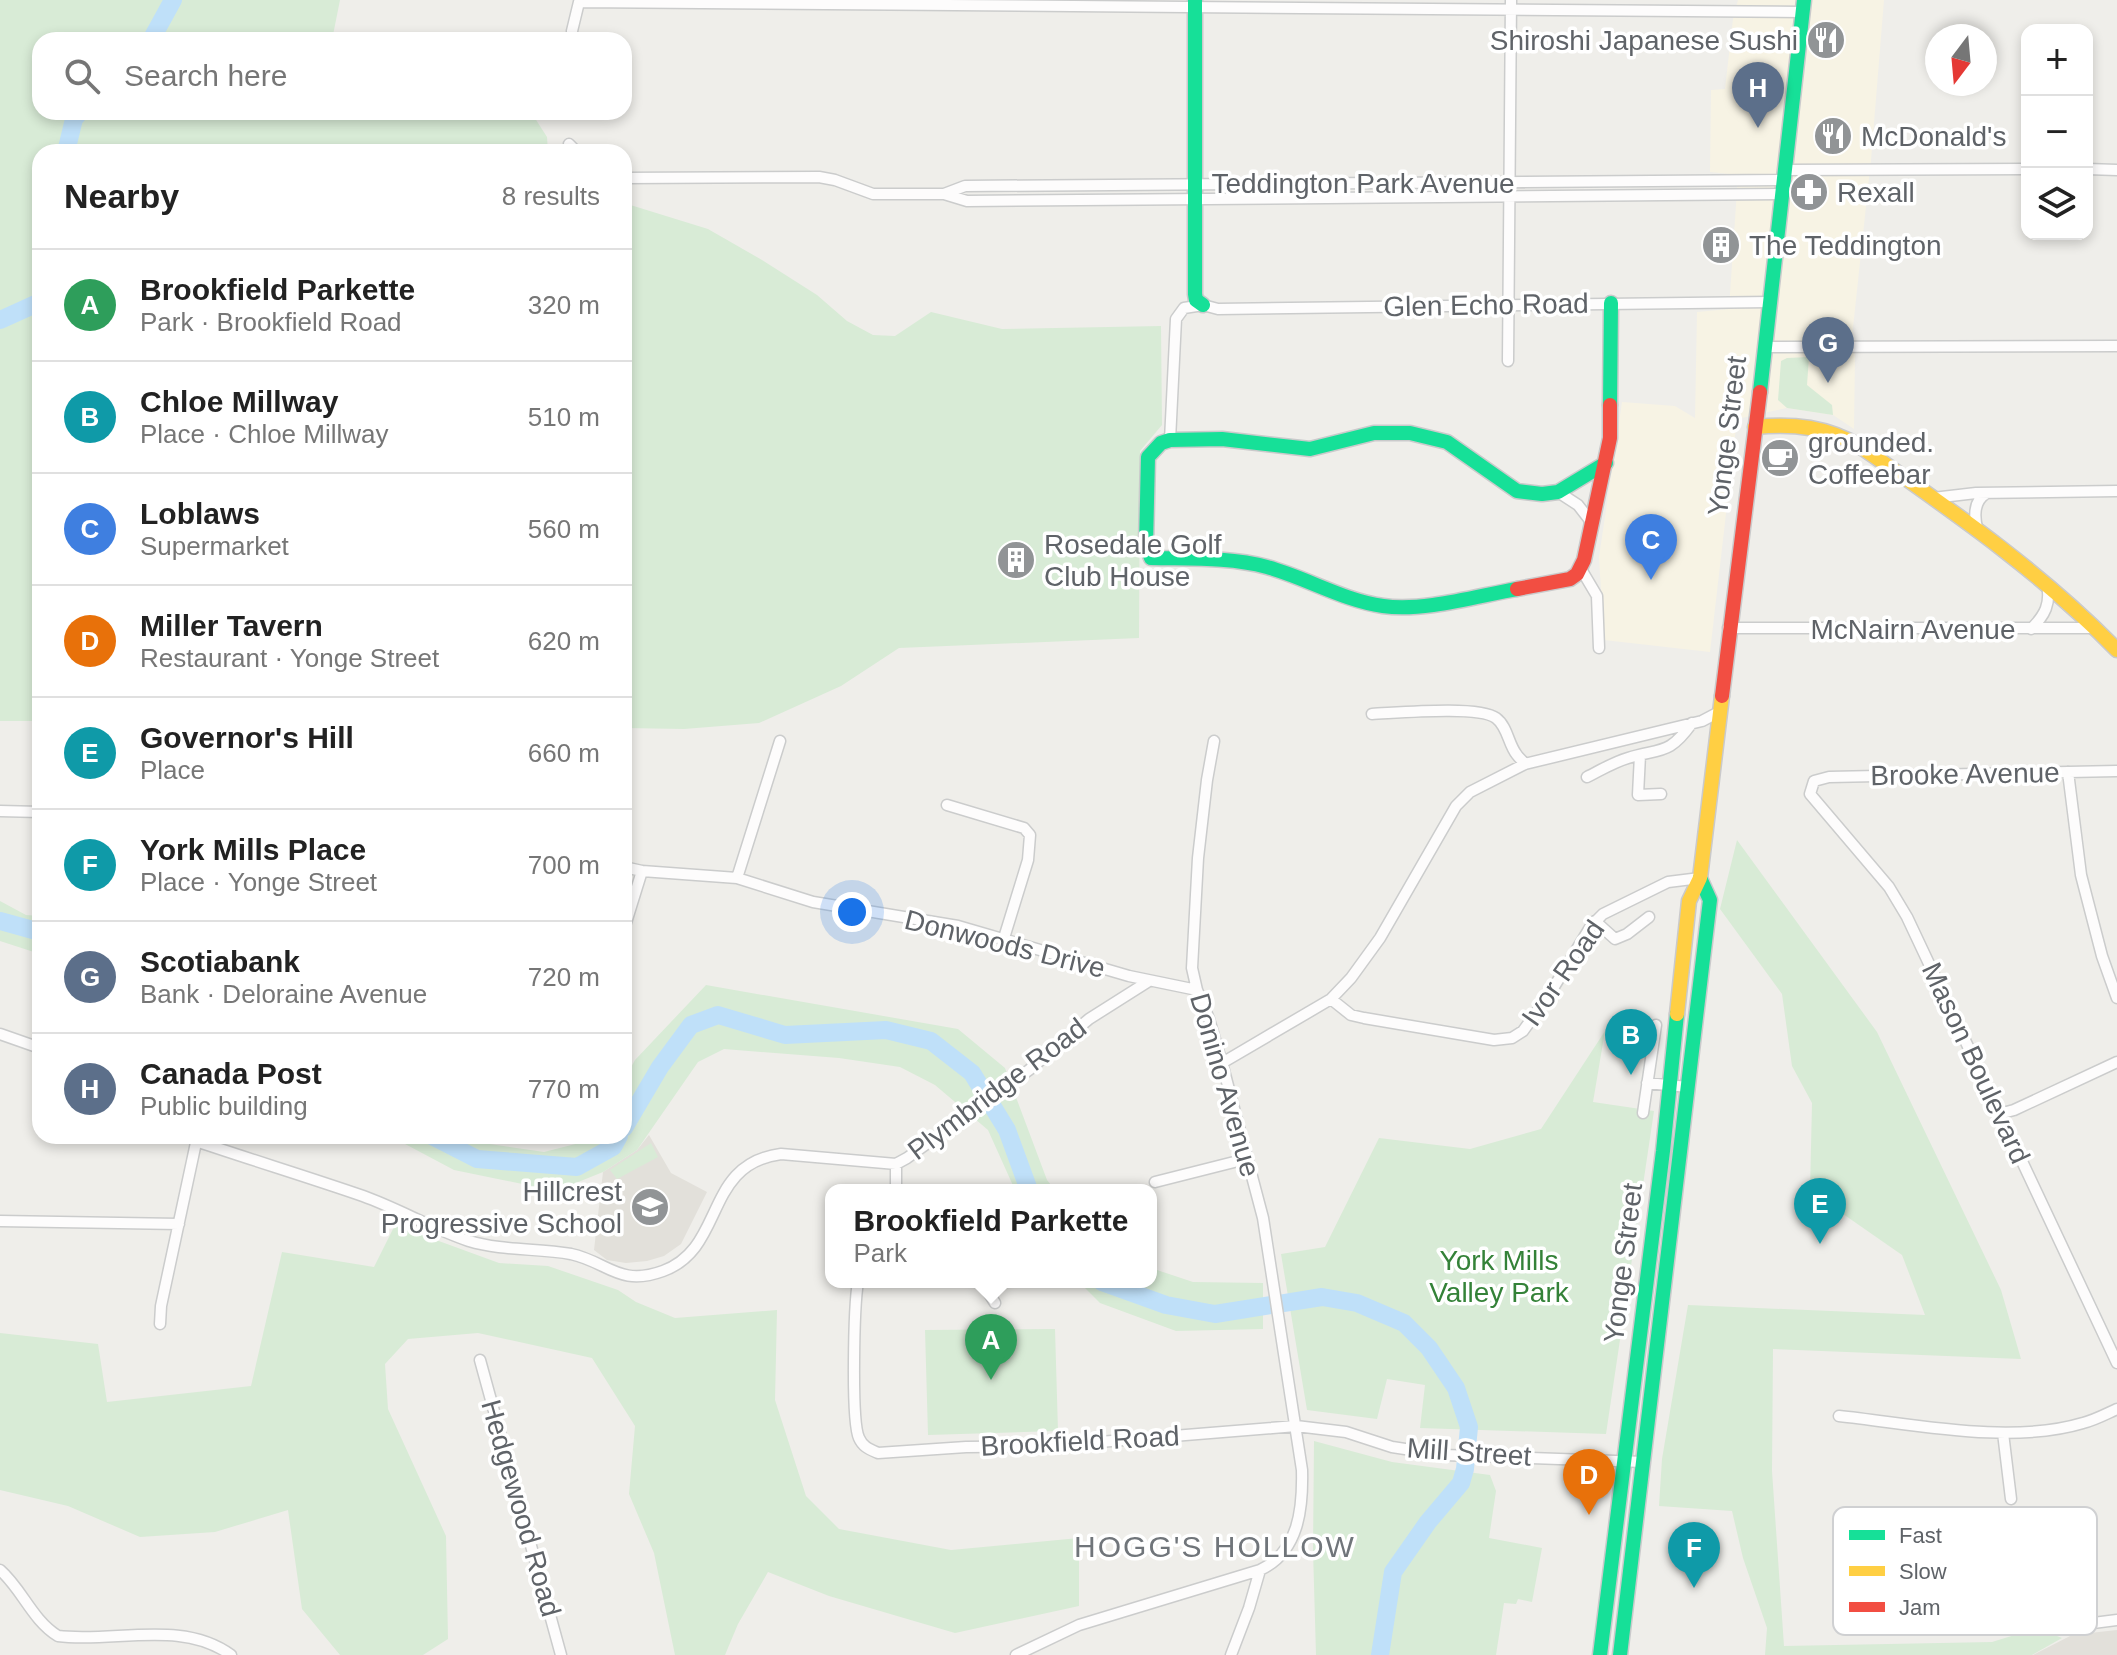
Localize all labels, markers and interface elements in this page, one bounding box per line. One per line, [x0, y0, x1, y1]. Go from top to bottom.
restaurant icon: Shiroshi Japanese Sushi [1805, 19, 1847, 61]
north arrow [1925, 24, 1997, 96]
map controls [2021, 24, 2093, 240]
button: + [2021, 24, 2093, 96]
place label: Shiroshi Japanese Sushi [1490, 25, 1798, 56]
search box [32, 32, 632, 120]
icon: search [60, 54, 104, 98]
text: Search here [124, 59, 287, 92]
pin: H [1732, 62, 1784, 128]
button: − [2021, 96, 2093, 168]
restaurant icon: McDonald's [1812, 115, 1854, 157]
place label: McDonald's [1861, 121, 2006, 152]
street label: Teddington Park Avenue [1211, 168, 1515, 199]
button: layers [2021, 168, 2093, 240]
pharmacy icon: Rexall [1788, 171, 1830, 213]
text: Nearby [64, 177, 179, 215]
place label: Rexall [1837, 177, 1915, 208]
text: 8 results [502, 181, 600, 211]
building icon: The Teddington [1700, 224, 1742, 266]
place label: The Teddington [1749, 230, 1942, 261]
text: Brookfield Parkette [140, 273, 415, 306]
street label: Glen Echo Road [1383, 288, 1589, 322]
text: A [81, 290, 99, 320]
text: 320 m [528, 290, 600, 320]
text: Park · Brookfield Road [140, 307, 402, 337]
pin: G [1802, 317, 1854, 383]
street label: Yonge Street [1702, 354, 1752, 518]
text: Chloe Millway [140, 385, 338, 418]
text: B [81, 402, 99, 432]
text: 510 m [528, 402, 600, 432]
text: Place · Chloe Millway [140, 419, 389, 449]
place label: grounded. Coffeebar [1808, 427, 1934, 490]
cafe icon: grounded. Coffeebar [1759, 437, 1801, 479]
text: Loblaws [140, 497, 260, 530]
text: C [81, 514, 99, 544]
text: 560 m [528, 514, 600, 544]
pin: C [1625, 514, 1677, 580]
place label: Rosedale Golf Club House [1044, 529, 1222, 592]
text: Supermarket [140, 531, 289, 561]
building icon: Rosedale Golf Club House [995, 539, 1037, 581]
text: Miller Tavern [140, 609, 323, 642]
street label: McNairn Avenue [1811, 614, 2015, 645]
text: D [81, 626, 99, 656]
text: 620 m [528, 626, 600, 656]
text: Restaurant · Yonge Street [140, 643, 439, 673]
text: Governor's Hill [140, 721, 354, 754]
text: E [81, 738, 99, 768]
text: 660 m [528, 738, 600, 768]
text: Place [140, 755, 205, 785]
street label: Brooke Avenue [1870, 757, 2060, 791]
text: York Mills Place [140, 833, 366, 866]
text: F [82, 850, 98, 880]
text: 700 m [528, 850, 600, 880]
text: Place · Yonge Street [140, 867, 377, 897]
your location [832, 892, 872, 932]
street label: Donwoods Drive [902, 904, 1108, 984]
street label: Ivor Road [1515, 914, 1611, 1032]
text: Scotiabank [140, 945, 300, 978]
street label: Mason Boulevard [1916, 958, 2036, 1168]
text: G [80, 962, 100, 992]
text: 720 m [528, 962, 600, 992]
text: Bank · Deloraine Avenue [140, 979, 427, 1009]
street label: Donino Avenue [1184, 990, 1266, 1180]
pin: B [1605, 1009, 1657, 1075]
street label: Plymbridge Road [902, 1012, 1092, 1166]
text: Canada Post [140, 1057, 322, 1090]
text: H [81, 1074, 99, 1104]
text: 770 m [528, 1074, 600, 1104]
text: Public building [140, 1091, 308, 1121]
place label: Hillcrest Progressive School [381, 1176, 622, 1239]
pin: E [1794, 1178, 1846, 1244]
street label: Yonge Street [1598, 1181, 1648, 1345]
popup [825, 1184, 1157, 1288]
school or university icon: Hillcrest Progressive School [629, 1186, 671, 1228]
text: Brookfield Parkette [853, 1204, 1129, 1237]
text: Park [853, 1238, 907, 1268]
park label: York Mills Valley Park [1429, 1245, 1570, 1308]
pin: A [965, 1314, 1017, 1380]
street label: Hedgewood Road [475, 1396, 567, 1620]
street label: Brookfield Road [980, 1420, 1180, 1462]
street label: Mill Street [1406, 1432, 1532, 1472]
pin: D [1563, 1449, 1615, 1515]
legend [1833, 1507, 2097, 1635]
pin: F [1668, 1522, 1720, 1588]
text: Fast [1899, 1523, 1942, 1548]
district label: HOGG'S HOLLOW [1074, 1530, 1356, 1563]
text: Slow [1899, 1559, 1947, 1584]
text: Jam [1899, 1595, 1941, 1620]

